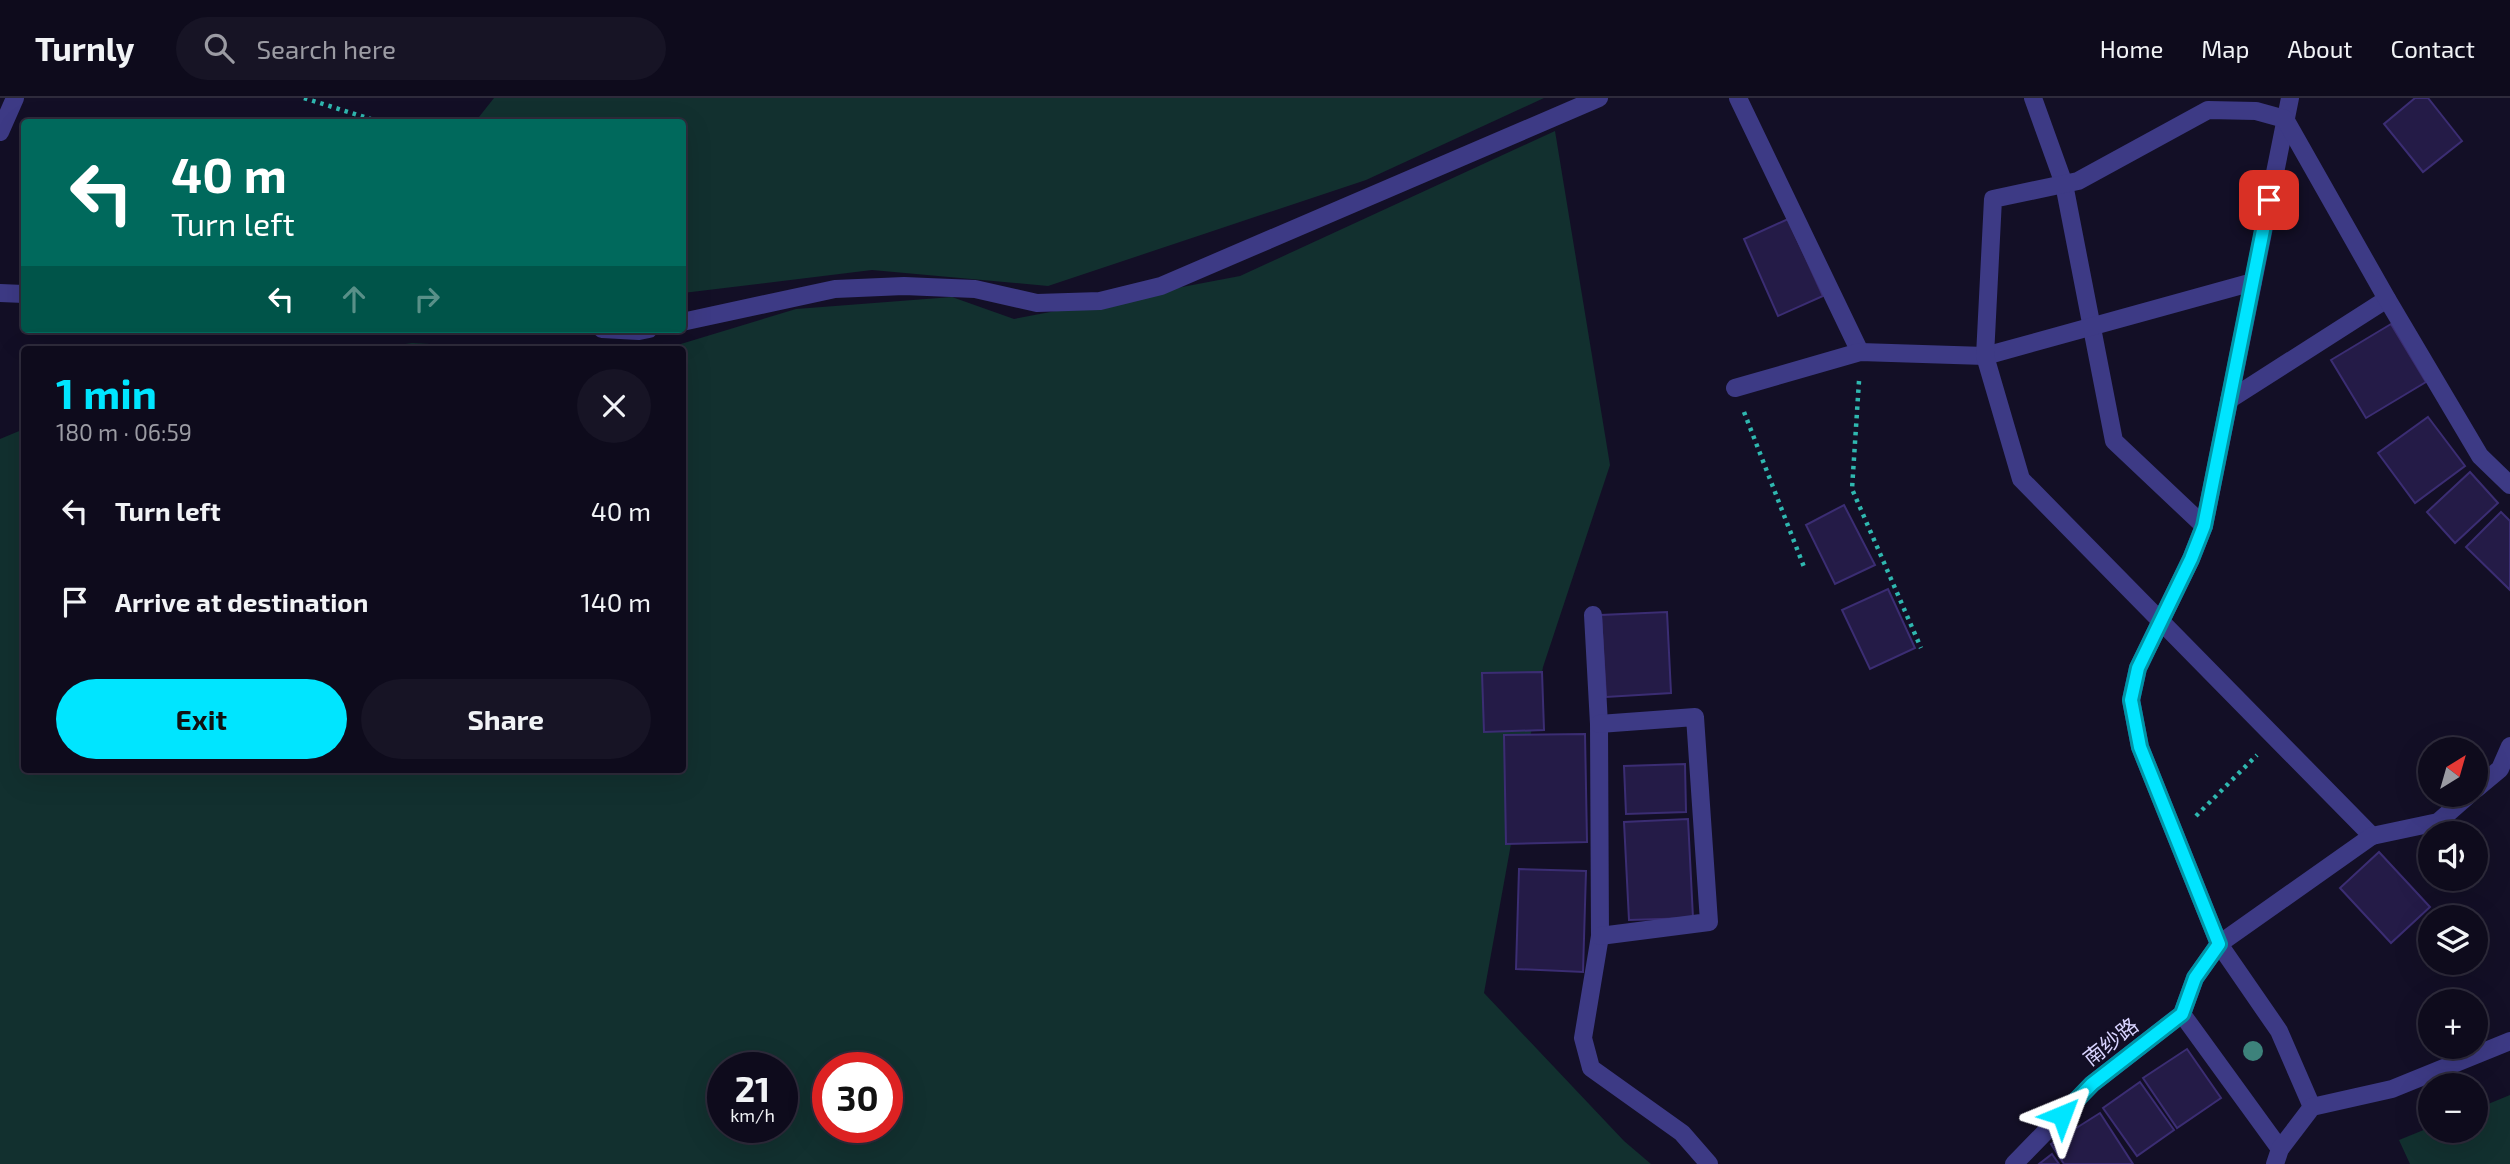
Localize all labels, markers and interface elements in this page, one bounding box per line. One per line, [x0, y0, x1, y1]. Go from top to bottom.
search box [176, 17, 666, 80]
text: Turnly [35, 28, 134, 68]
icon: search [200, 29, 238, 67]
text: Search here [256, 33, 396, 64]
text: Home [2100, 34, 2163, 63]
text: Map [2201, 34, 2249, 63]
text: About [2287, 34, 2353, 63]
text: Contact [2391, 34, 2475, 63]
text: 40 m [171, 144, 287, 203]
icon: left [56, 147, 147, 238]
pin [2239, 170, 2299, 230]
icon: arrive [2250, 181, 2288, 219]
text: Turn left [171, 204, 295, 242]
icon: left [262, 280, 300, 318]
icon: ahead [335, 280, 373, 318]
icon: right [408, 280, 446, 318]
text: 1 min [56, 367, 157, 417]
button: close [577, 369, 651, 443]
text: 180 m · 06:59 [56, 418, 192, 446]
icon: left [56, 492, 94, 530]
text: Turn left [115, 495, 221, 526]
text: 40 m [591, 495, 651, 526]
icon: arrive [56, 583, 94, 621]
text: Arrive at destination [115, 586, 368, 617]
text: 140 m [580, 586, 651, 617]
button: Exit [56, 679, 347, 759]
button: Share [361, 679, 651, 759]
north arrow [2418, 737, 2488, 807]
map controls [2418, 737, 2488, 1143]
button: sound [2418, 821, 2488, 891]
button: layers [2418, 905, 2488, 975]
button: + [2418, 989, 2488, 1059]
street label: 南纱路 [2077, 1012, 2143, 1070]
speed limit sign: 30 [812, 1052, 903, 1143]
text: 21 [735, 1067, 770, 1109]
button: − [2418, 1073, 2488, 1143]
position arrow [2025, 1078, 2099, 1152]
text: km/h [730, 1104, 775, 1126]

